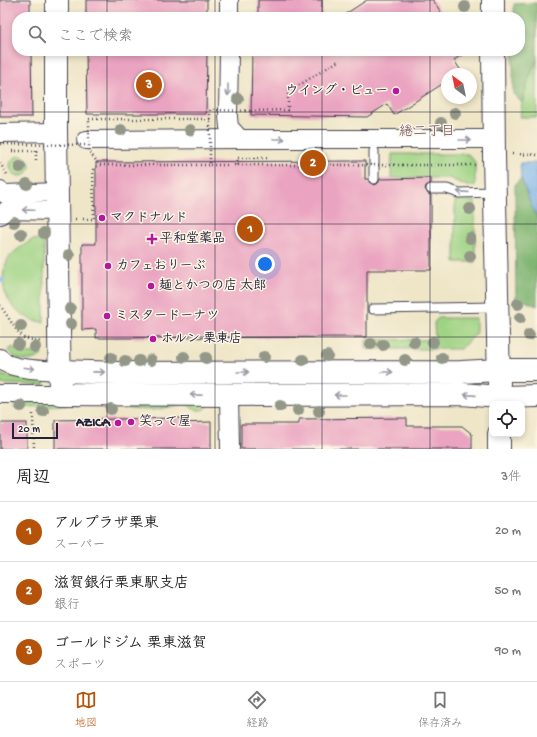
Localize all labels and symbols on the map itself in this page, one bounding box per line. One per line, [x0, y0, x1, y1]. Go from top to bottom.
north arrow [441, 68, 477, 104]
pin: 3 [136, 70, 162, 100]
one-way arrow [224, 83, 232, 96]
place label: ウイング・ビュー [285, 83, 388, 99]
marker: ウイング・ビュー [391, 86, 401, 96]
district label: 綣二丁目 [399, 124, 455, 141]
one-way arrow [272, 135, 285, 143]
one-way arrow [458, 136, 471, 144]
pin: 2 [300, 148, 326, 178]
one-way arrow [456, 188, 469, 196]
one-way arrow [22, 206, 35, 214]
place label: マクドナルド [110, 211, 187, 226]
marker: マクドナルド [97, 213, 107, 223]
pin: 1 [237, 214, 263, 244]
place label: 平和堂薬品 [160, 231, 225, 247]
marker: 平和堂薬品 [147, 234, 157, 244]
your location [255, 254, 275, 274]
place label: カフェおりーぶ [116, 259, 206, 274]
marker: カフェおりーぶ [103, 261, 113, 271]
place label: 麺とかつの店 太郎 [159, 278, 266, 294]
marker: 麺とかつの店 太郎 [146, 281, 156, 291]
place label: ミスタードーナツ [115, 309, 219, 324]
marker: ミスタードーナツ [102, 311, 112, 321]
place label: ホルン 栗東店 [161, 331, 242, 347]
marker: ホルン 栗東店 [148, 334, 158, 344]
one-way arrow [22, 364, 35, 372]
one-way arrow [92, 368, 105, 376]
one-way arrow [236, 368, 249, 376]
one-way arrow [380, 368, 393, 376]
one-way arrow [190, 391, 203, 399]
one-way arrow [334, 391, 347, 399]
one-way arrow [464, 391, 477, 398]
place label: 笑って屋 [139, 414, 191, 430]
place label: AZICA [75, 416, 111, 431]
marker: 笑って屋 [126, 417, 136, 427]
marker: AZICA [113, 418, 123, 428]
scale bar [12, 421, 58, 440]

